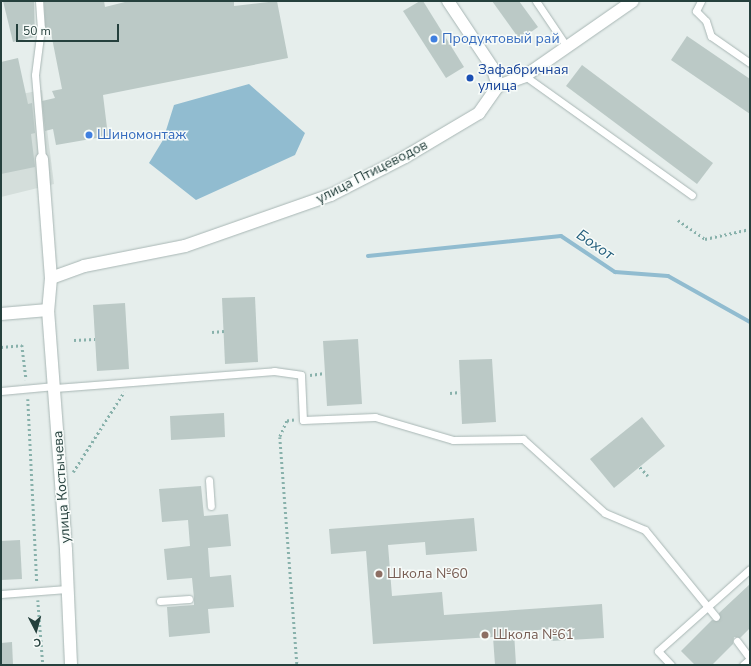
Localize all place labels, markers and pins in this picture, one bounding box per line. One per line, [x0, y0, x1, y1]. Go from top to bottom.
place label: Продуктовый рай [442, 31, 560, 47]
marker: Продуктовый рай [429, 34, 439, 44]
place label: Зафабричная улица [478, 62, 569, 94]
marker: Зафабричная улица [465, 73, 475, 83]
place label: Шиномонтаж [97, 127, 186, 143]
marker: Шиномонтаж [84, 130, 94, 140]
place label: Школа №60 [387, 566, 468, 582]
marker: Школа №60 [374, 569, 384, 579]
place label: Школа №61 [493, 627, 574, 643]
marker: Школа №61 [480, 630, 490, 640]

